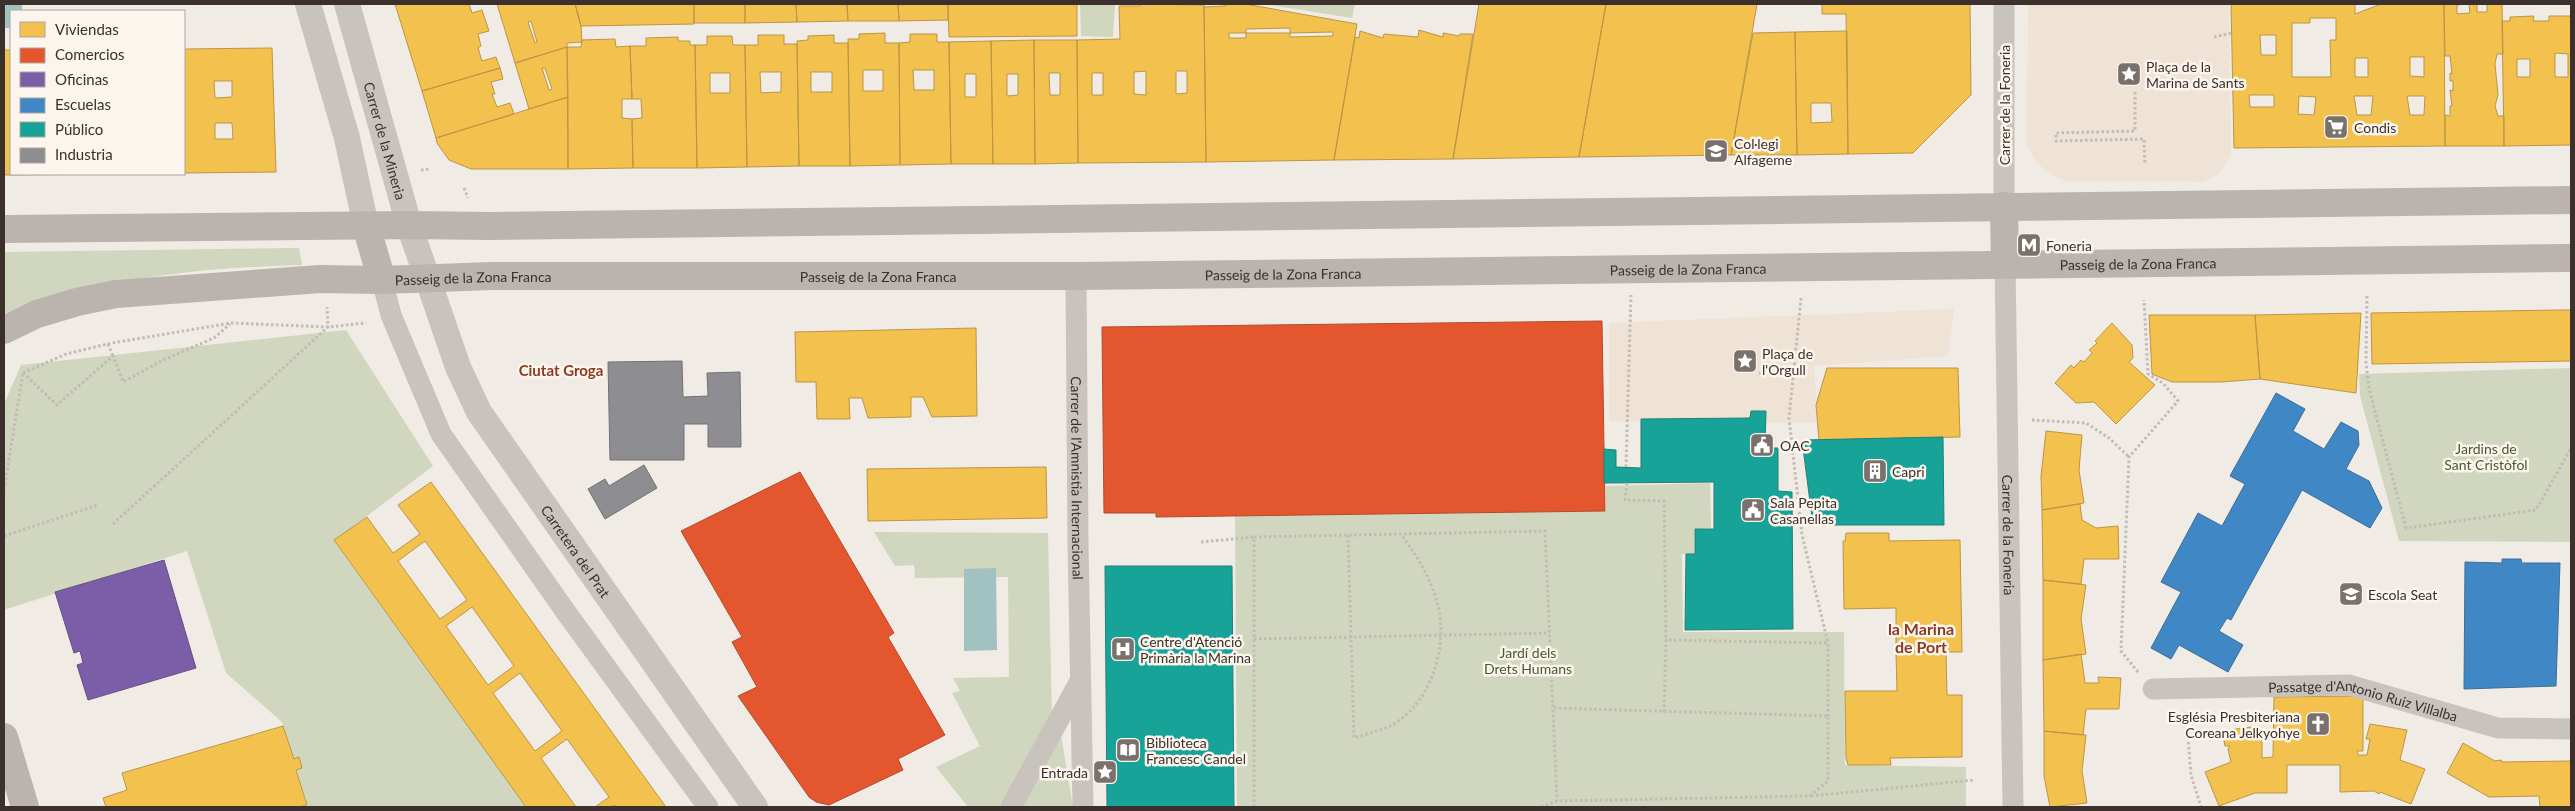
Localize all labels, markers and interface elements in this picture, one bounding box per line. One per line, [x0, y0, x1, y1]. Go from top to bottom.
legend [10, 10, 185, 175]
text: Viviendas [55, 20, 119, 38]
text: Comercios [55, 45, 125, 63]
street label: Carrer de la Foneria [1996, 45, 2013, 165]
place label: Plaça de la Marina de Sants [2146, 58, 2245, 91]
place icon: Plaça de la Marina de Sants [2116, 61, 2142, 87]
text: Oficinas [55, 70, 109, 88]
street label: Carrer de la Mineria [361, 80, 410, 202]
text: Escuelas [55, 95, 111, 113]
supermarket icon: Condis [2323, 114, 2349, 140]
place label: Condis [2354, 119, 2396, 136]
text: Público [55, 120, 103, 138]
place label: Col·legi Alfageme [1734, 135, 1792, 168]
school or university icon: Col·legi Alfageme [1703, 138, 1729, 164]
text: Industria [55, 145, 113, 163]
metro station icon: Foneria [2016, 232, 2042, 258]
place label: Foneria [2046, 237, 2092, 254]
street label: Passeig de la Zona Franca [2060, 254, 2217, 273]
street label: Passeig de la Zona Franca [1610, 259, 1767, 278]
street label: Passeig de la Zona Franca [1205, 264, 1362, 283]
street label: Passeig de la Zona Franca [394, 267, 552, 288]
street label: Passeig de la Zona Franca [800, 268, 957, 285]
place label: Plaça de l'Orgull [1762, 345, 1813, 378]
place icon: Plaça de l'Orgull [1732, 348, 1758, 374]
district label: Ciutat Groga [519, 361, 603, 379]
street label: Carrer de l'Amnistia Internacional [1068, 376, 1087, 580]
public building icon: OAC [1749, 432, 1775, 458]
place label: OAC [1780, 437, 1810, 454]
park label: Jardins de Sant Cristòfol [2444, 440, 2528, 473]
building icon: Capri [1862, 458, 1888, 484]
place label: Capri [1892, 463, 1925, 480]
street label: Carrer de la Foneria [2000, 474, 2018, 595]
place label: Sala Pepita Casanellas [1770, 494, 1837, 527]
public building icon: Sala Pepita Casanellas [1740, 497, 1766, 523]
street label: Carretera del Prat [538, 502, 614, 601]
school or university icon: Escola Seat [2338, 581, 2364, 607]
place label: Escola Seat [2368, 586, 2437, 603]
district label: la Marina de Port [1888, 619, 1954, 656]
place label: Centre d'Atenció Primària la Marina [1140, 633, 1251, 666]
hospital icon: Centre d'Atenció Primària la Marina [1110, 636, 1136, 662]
park label: Jardí dels Drets Humans [1484, 644, 1572, 677]
street label: Passatge d'Antonio Ruiz Villalba [2268, 676, 2460, 724]
place label: Església Presbiteriana Coreana Jelkyohye [2168, 708, 2300, 741]
church icon: Església Presbiteriana Coreana Jelkyohye [2305, 711, 2331, 737]
place label: Biblioteca Francesc Candel [1146, 734, 1246, 767]
library icon: Biblioteca Francesc Candel [1115, 737, 1141, 763]
place icon: Entrada [1092, 759, 1118, 785]
place label: Entrada [1041, 764, 1088, 781]

